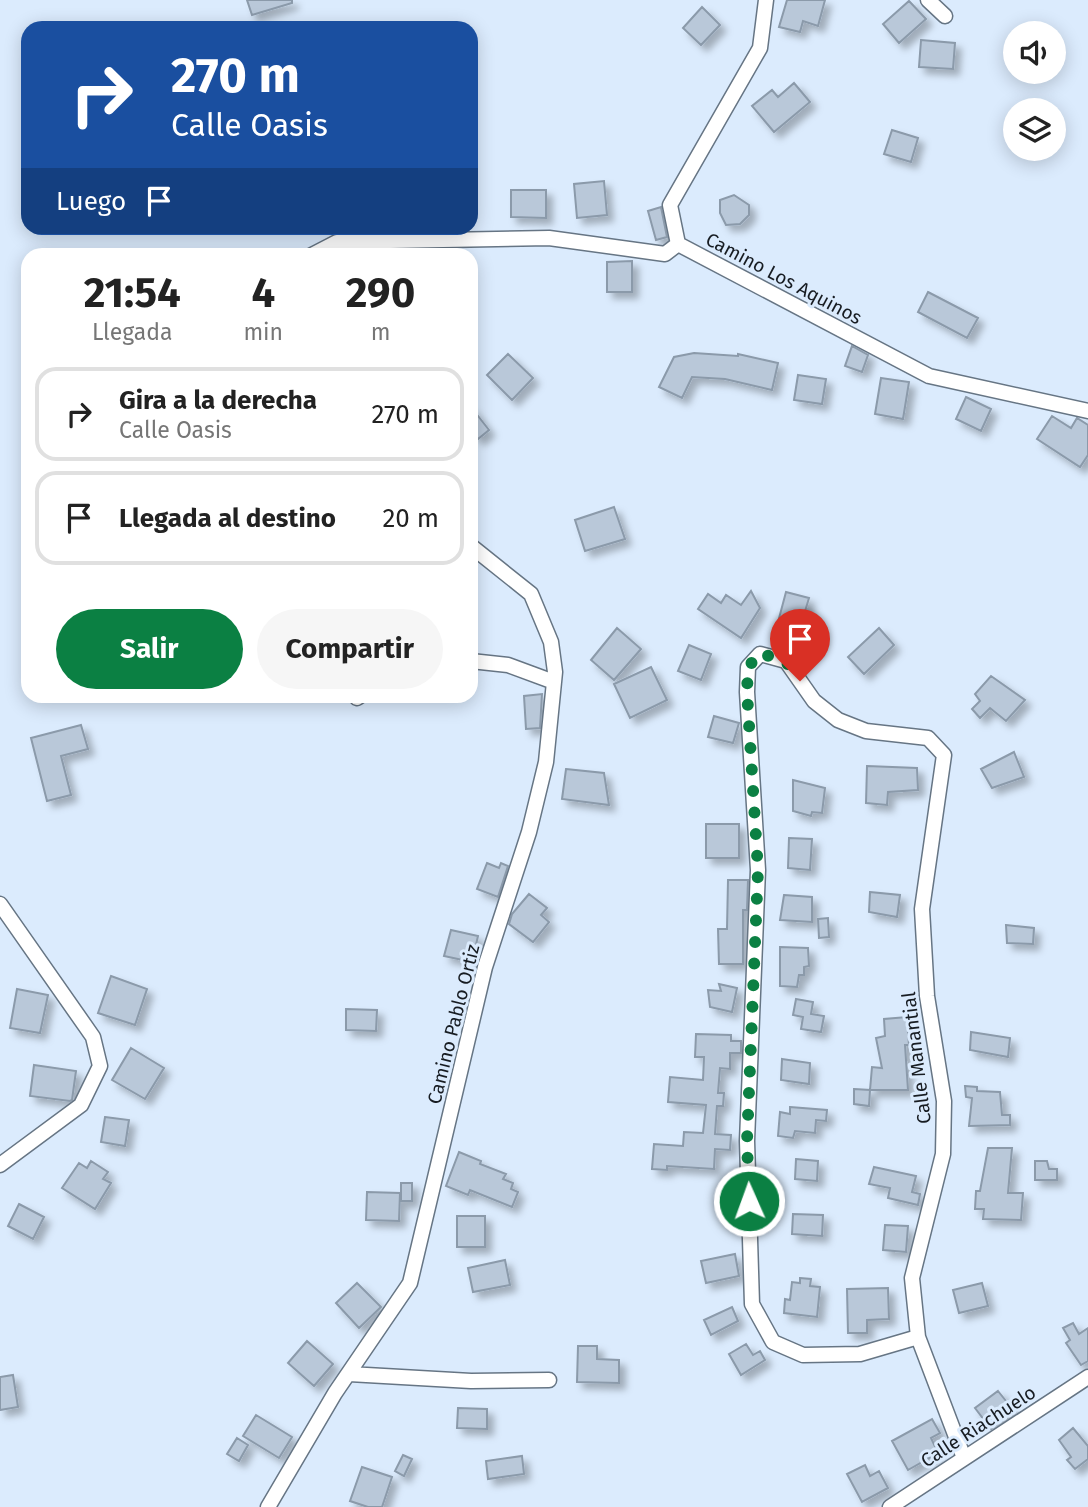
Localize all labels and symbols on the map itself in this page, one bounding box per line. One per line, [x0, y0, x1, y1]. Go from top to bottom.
street label: Camino Los Aquinos [702, 228, 866, 329]
pin [770, 609, 830, 681]
street label: Camino Pablo Ortiz [422, 942, 484, 1106]
street label: Calle Manantial [897, 990, 936, 1125]
position arrow [712, 1164, 786, 1238]
street label: Calle Riachuelo [916, 1381, 1040, 1472]

